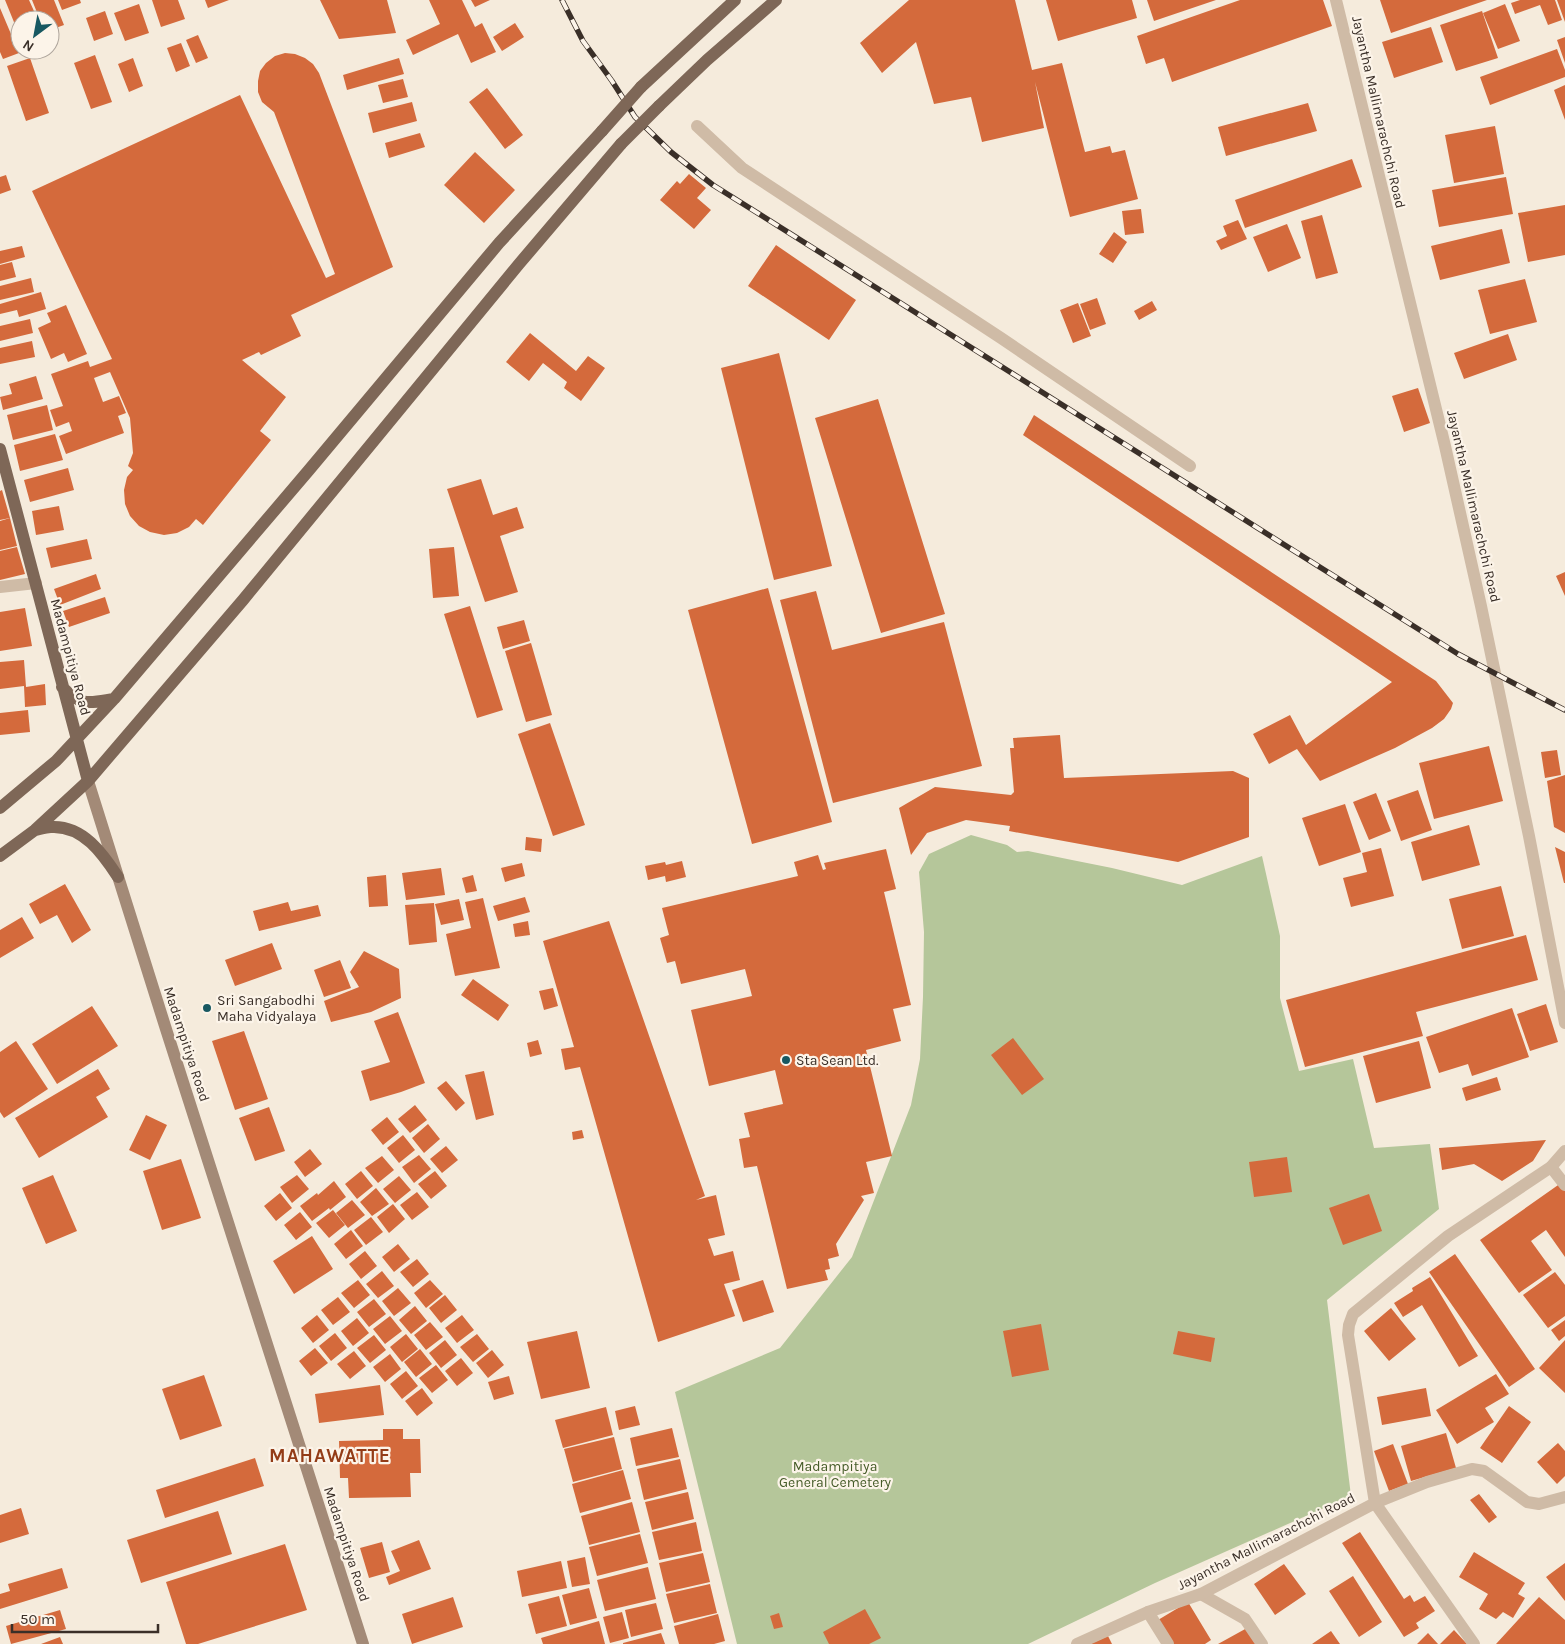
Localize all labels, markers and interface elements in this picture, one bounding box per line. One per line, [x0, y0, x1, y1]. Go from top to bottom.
north arrow [10, 10, 60, 60]
street label: Jayantha Mallimarachchi Road [1348, 14, 1409, 210]
text: N [20, 36, 37, 55]
street label: Jayantha Mallimarachchi Road [1443, 408, 1504, 604]
street label: Madampitiya Road [47, 597, 94, 717]
street label: Madampitiya Road [160, 984, 213, 1104]
place label: Sri Sangabodhi Maha Vidyalaya [217, 992, 316, 1025]
marker: Sri Sangabodhi Maha Vidyalaya [201, 1002, 213, 1014]
place label: Sta Sean Ltd. [796, 1052, 879, 1069]
marker: Sta Sean Ltd. [780, 1054, 792, 1066]
district label: MAHAWATTE [269, 1445, 391, 1467]
park label: Madampitiya General Cemetery [779, 1458, 891, 1491]
street label: Madampitiya Road [320, 1484, 373, 1604]
street label: Jayantha Mallimarachchi Road [1175, 1489, 1358, 1594]
scale bar [12, 1602, 159, 1634]
text: 50 m [20, 1610, 55, 1628]

